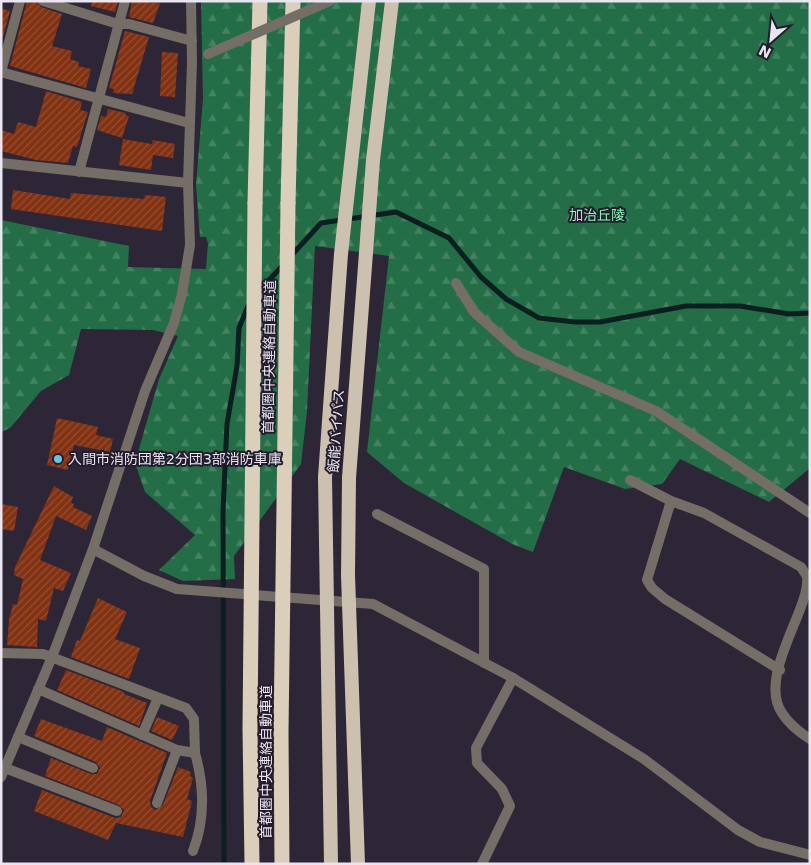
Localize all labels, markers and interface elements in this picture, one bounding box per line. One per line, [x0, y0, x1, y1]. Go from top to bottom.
north arrow [746, 15, 796, 65]
text: N [756, 42, 774, 61]
park label: 加治丘陵 [569, 207, 625, 223]
street label: 首都圏中央連絡自動車道 [260, 280, 278, 434]
street label: 飯能バイパス [325, 389, 347, 473]
place label: 入間市消防団第2分団3部消防車庫 [68, 451, 282, 467]
marker: 入間市消防団第2分団3部消防車庫 [52, 453, 64, 465]
street label: 首都圏中央連絡自動車道 [258, 685, 274, 839]

